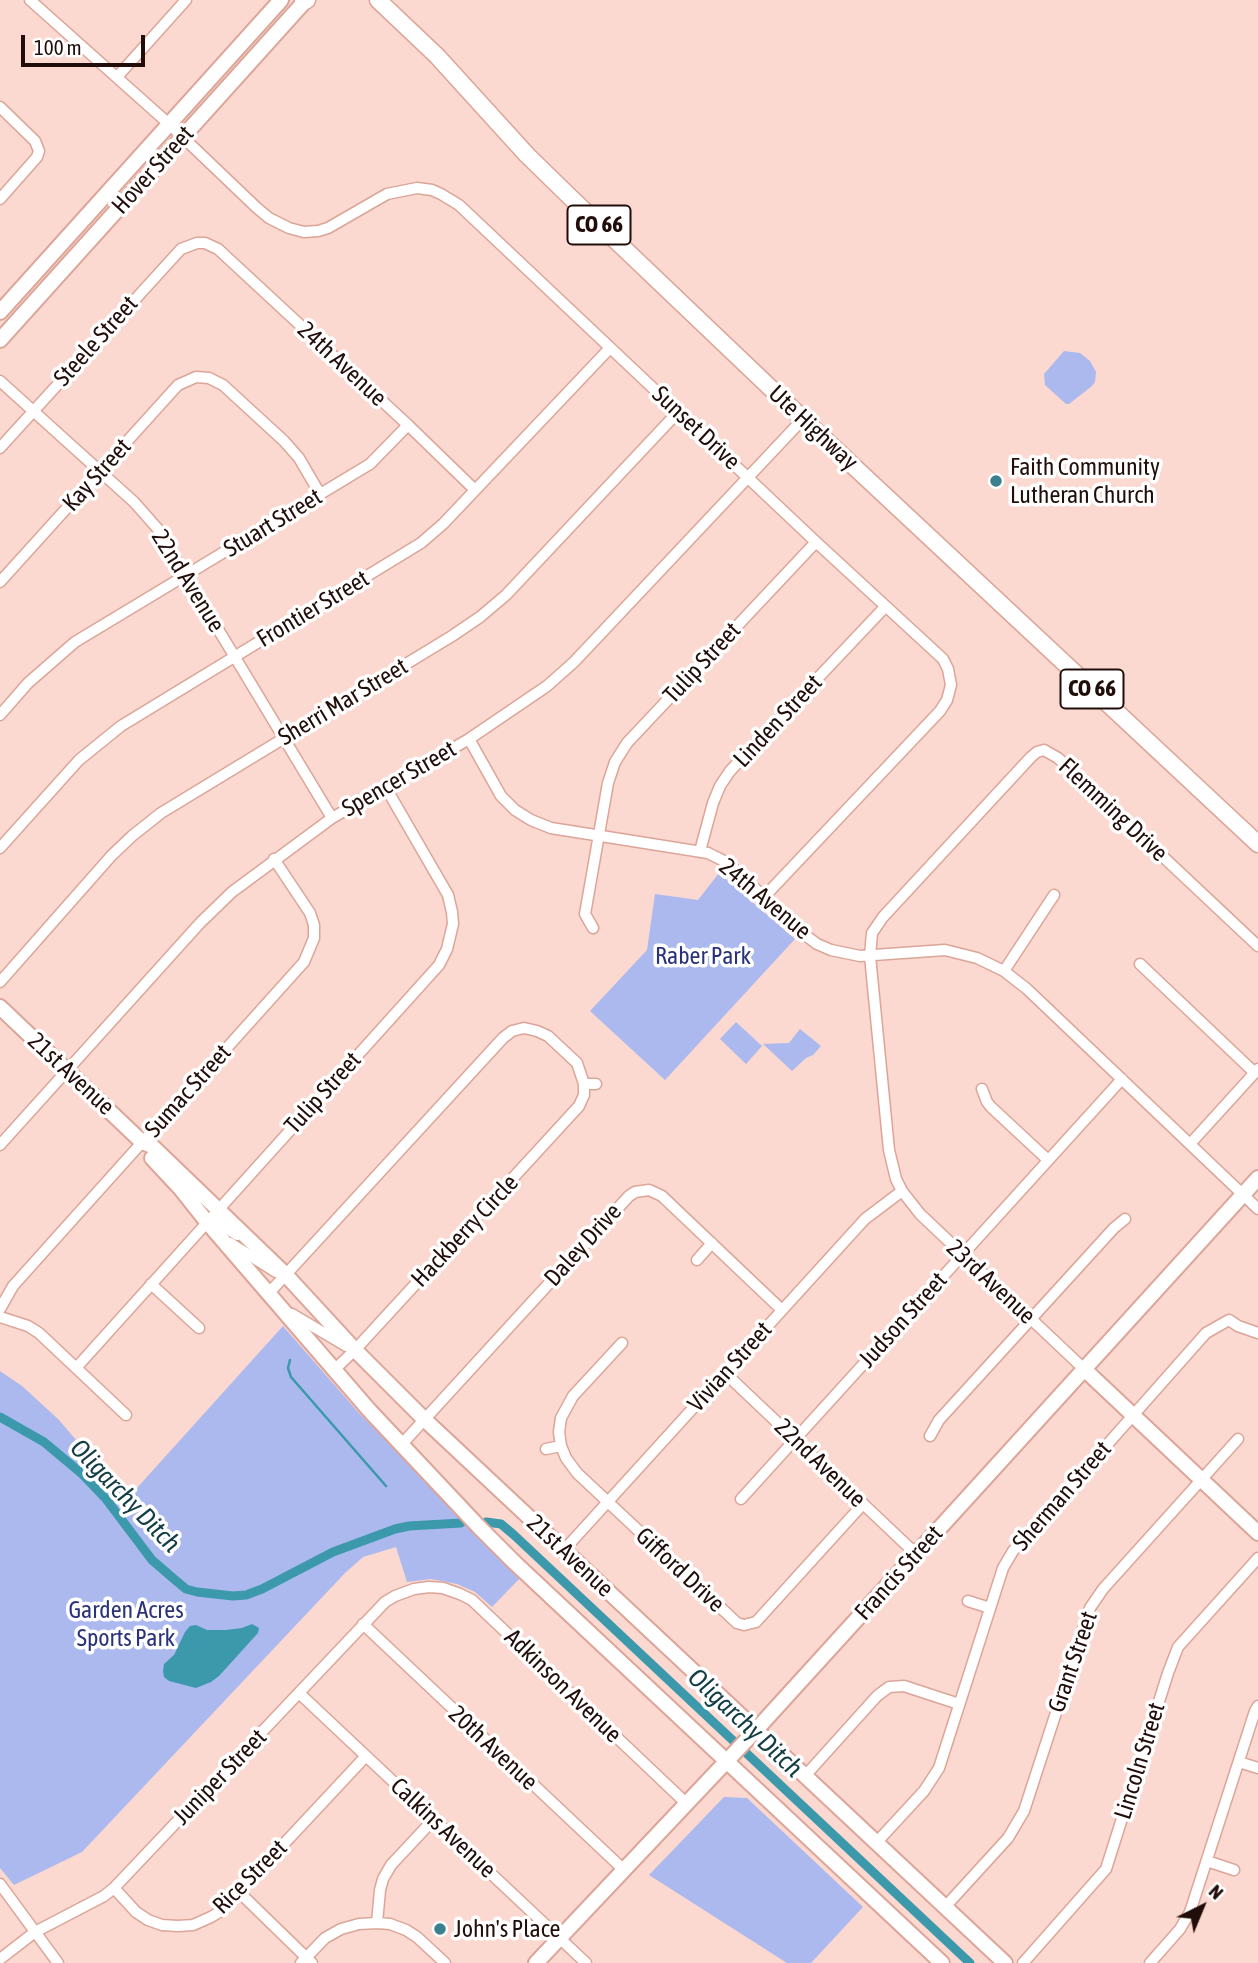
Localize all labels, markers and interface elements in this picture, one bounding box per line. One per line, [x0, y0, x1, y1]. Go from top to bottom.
scale bar [24, 21, 149, 65]
text: 100 m [34, 35, 82, 59]
street label: Hover Street [106, 120, 200, 220]
road number: CO 66 [568, 206, 630, 244]
street label: Steele Street [48, 290, 144, 392]
street label: 24th Avenue [292, 316, 392, 412]
street label: Ute Highway [762, 379, 864, 477]
street label: Sunset Drive [646, 380, 746, 476]
street label: Kay Street [57, 433, 137, 517]
place label: Faith Community Lutheran Church [1010, 453, 1160, 509]
marker: Faith Community Lutheran Church [988, 473, 1004, 489]
street label: Stuart Street [219, 482, 327, 564]
street label: 22nd Avenue [145, 524, 231, 638]
street label: Frontier Street [252, 564, 374, 654]
street label: Tulip Street [657, 617, 747, 709]
street label: Sherri Mar Street [273, 652, 413, 752]
street label: Linden Street [728, 669, 828, 773]
road number: CO 66 [1060, 670, 1124, 708]
street label: Spencer Street [337, 735, 461, 823]
street label: Flemming Drive [1052, 752, 1174, 868]
street label: 24th Avenue [713, 852, 817, 946]
park label: Raber Park [655, 942, 751, 970]
street label: 21st Avenue [22, 1027, 120, 1121]
street label: Sumac Street [139, 1039, 237, 1143]
street label: Tulip Street [279, 1046, 367, 1140]
street label: Hackberry Circle [406, 1169, 524, 1293]
street label: Daley Drive [538, 1198, 628, 1292]
street label: 23rd Avenue [941, 1234, 1041, 1330]
street label: Judson Street [853, 1267, 953, 1373]
street label: Vivian Street [682, 1316, 778, 1418]
street label: 22nd Avenue [769, 1413, 871, 1513]
water label: Oligarchy Ditch [63, 1433, 187, 1559]
street label: Sherman Street [1007, 1435, 1117, 1557]
street label: 21st Avenue [521, 1509, 619, 1603]
street label: Francis Street [849, 1520, 949, 1626]
street label: Gifford Drive [630, 1522, 730, 1618]
park label: Garden Acres Sports Park [68, 1596, 184, 1652]
street label: Grant Street [1042, 1608, 1104, 1716]
street label: Adkinson Avenue [499, 1623, 627, 1749]
water label: Oligarchy Ditch [681, 1662, 809, 1784]
street label: Lincoln Street [1109, 1699, 1171, 1823]
street label: 20th Avenue [443, 1700, 543, 1796]
street label: Juniper Street [167, 1723, 273, 1831]
street label: Calkins Avenue [384, 1772, 502, 1884]
street label: Rice Street [207, 1834, 293, 1920]
north arrow [1167, 1872, 1237, 1942]
text: N [1205, 1880, 1228, 1904]
place label: John's Place [454, 1915, 561, 1943]
marker: John's Place [432, 1921, 448, 1937]

